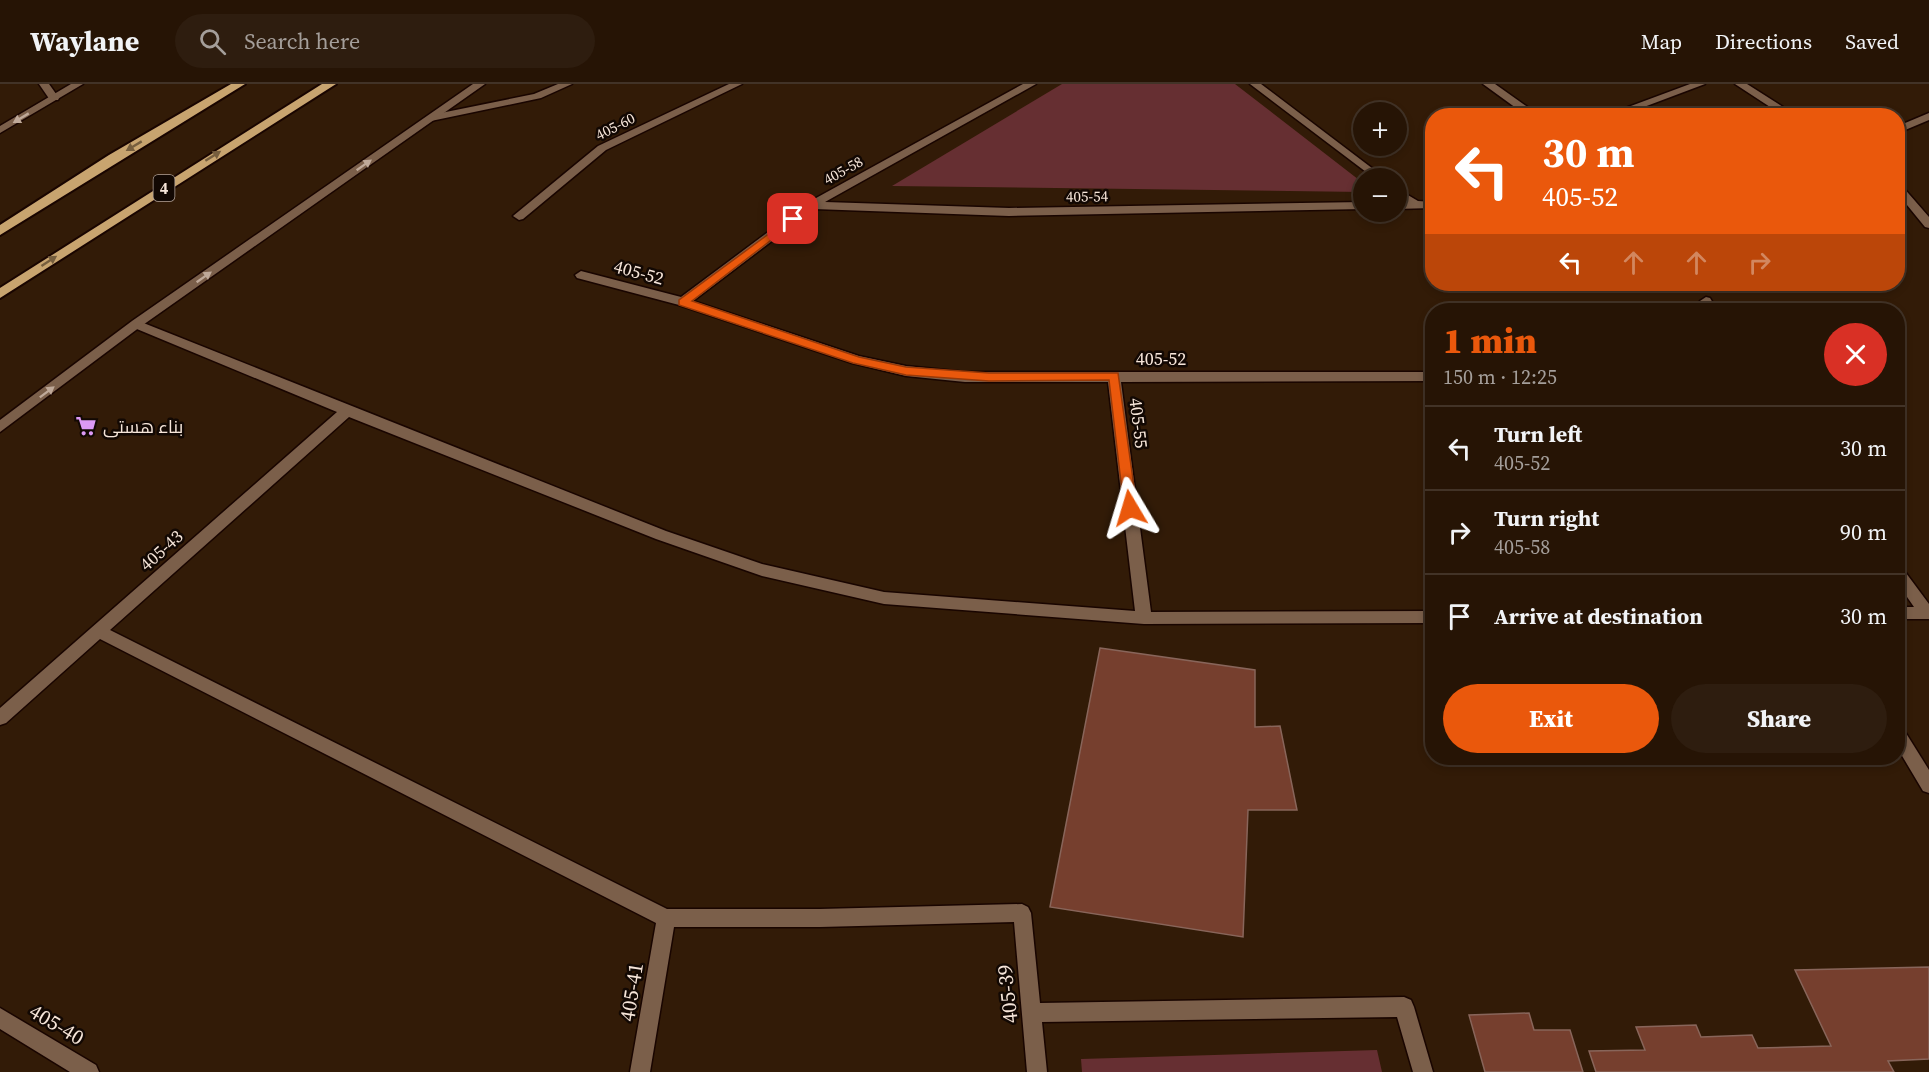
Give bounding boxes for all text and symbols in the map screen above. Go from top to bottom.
search box [175,14,595,68]
text: Waylane [30,22,139,60]
icon: search [196,25,229,58]
text: Search here [244,26,360,56]
text: Map [1641,27,1682,56]
text: Directions [1715,27,1812,56]
text: Saved [1845,27,1899,56]
map controls [1353,102,1407,222]
button: + [1353,102,1407,156]
street label: 405-60 [591,107,639,145]
one-way arrow [13,112,29,123]
text: 30 m [1542,123,1635,181]
icon: left [1443,132,1521,210]
one-way arrow [126,140,142,151]
one-way arrow [205,151,221,162]
street label: 405-58 [819,151,867,189]
one-way arrow [356,160,372,171]
button: − [1353,168,1407,222]
road number: 4 [154,175,174,201]
text: 405-52 [1542,178,1618,215]
street label: 405-54 [1066,185,1109,207]
pin [767,193,818,244]
icon: arrive [776,202,809,235]
icon: left [1554,246,1587,279]
icon: ahead [1617,246,1650,279]
icon: ahead [1680,246,1713,279]
icon: right [1743,246,1776,279]
street label: 405-52 [611,253,667,291]
one-way arrow [41,256,57,267]
one-way arrow [196,272,212,283]
text: 1 min [1443,316,1537,365]
button: close [1824,323,1887,386]
street label: 405-52 [1136,346,1186,371]
text: 150 m · 12:25 [1443,363,1557,391]
one-way arrow [39,386,54,398]
street label: 405-55 [1124,396,1154,450]
supermarket icon: بناء ھستی [74,414,98,438]
place label: بناء ھستی [103,414,183,439]
text: Turn left [1494,419,1582,449]
icon: left [1443,432,1476,465]
text: 30 m [1840,433,1887,463]
text: 405-52 [1494,449,1550,477]
position arrow [1098,476,1162,540]
text: Turn right [1494,503,1599,533]
icon: right [1443,516,1476,549]
text: 90 m [1840,517,1887,547]
street label: 405-43 [134,524,188,576]
text: 405-58 [1494,533,1550,561]
icon: arrive [1443,600,1476,633]
text: Arrive at destination [1494,601,1703,631]
text: 30 m [1840,601,1887,631]
button: Exit [1443,684,1659,753]
button: Share [1671,684,1887,753]
street label: 405-41 [612,961,650,1023]
street label: 405-39 [989,963,1025,1025]
street label: 405-40 [24,996,90,1052]

